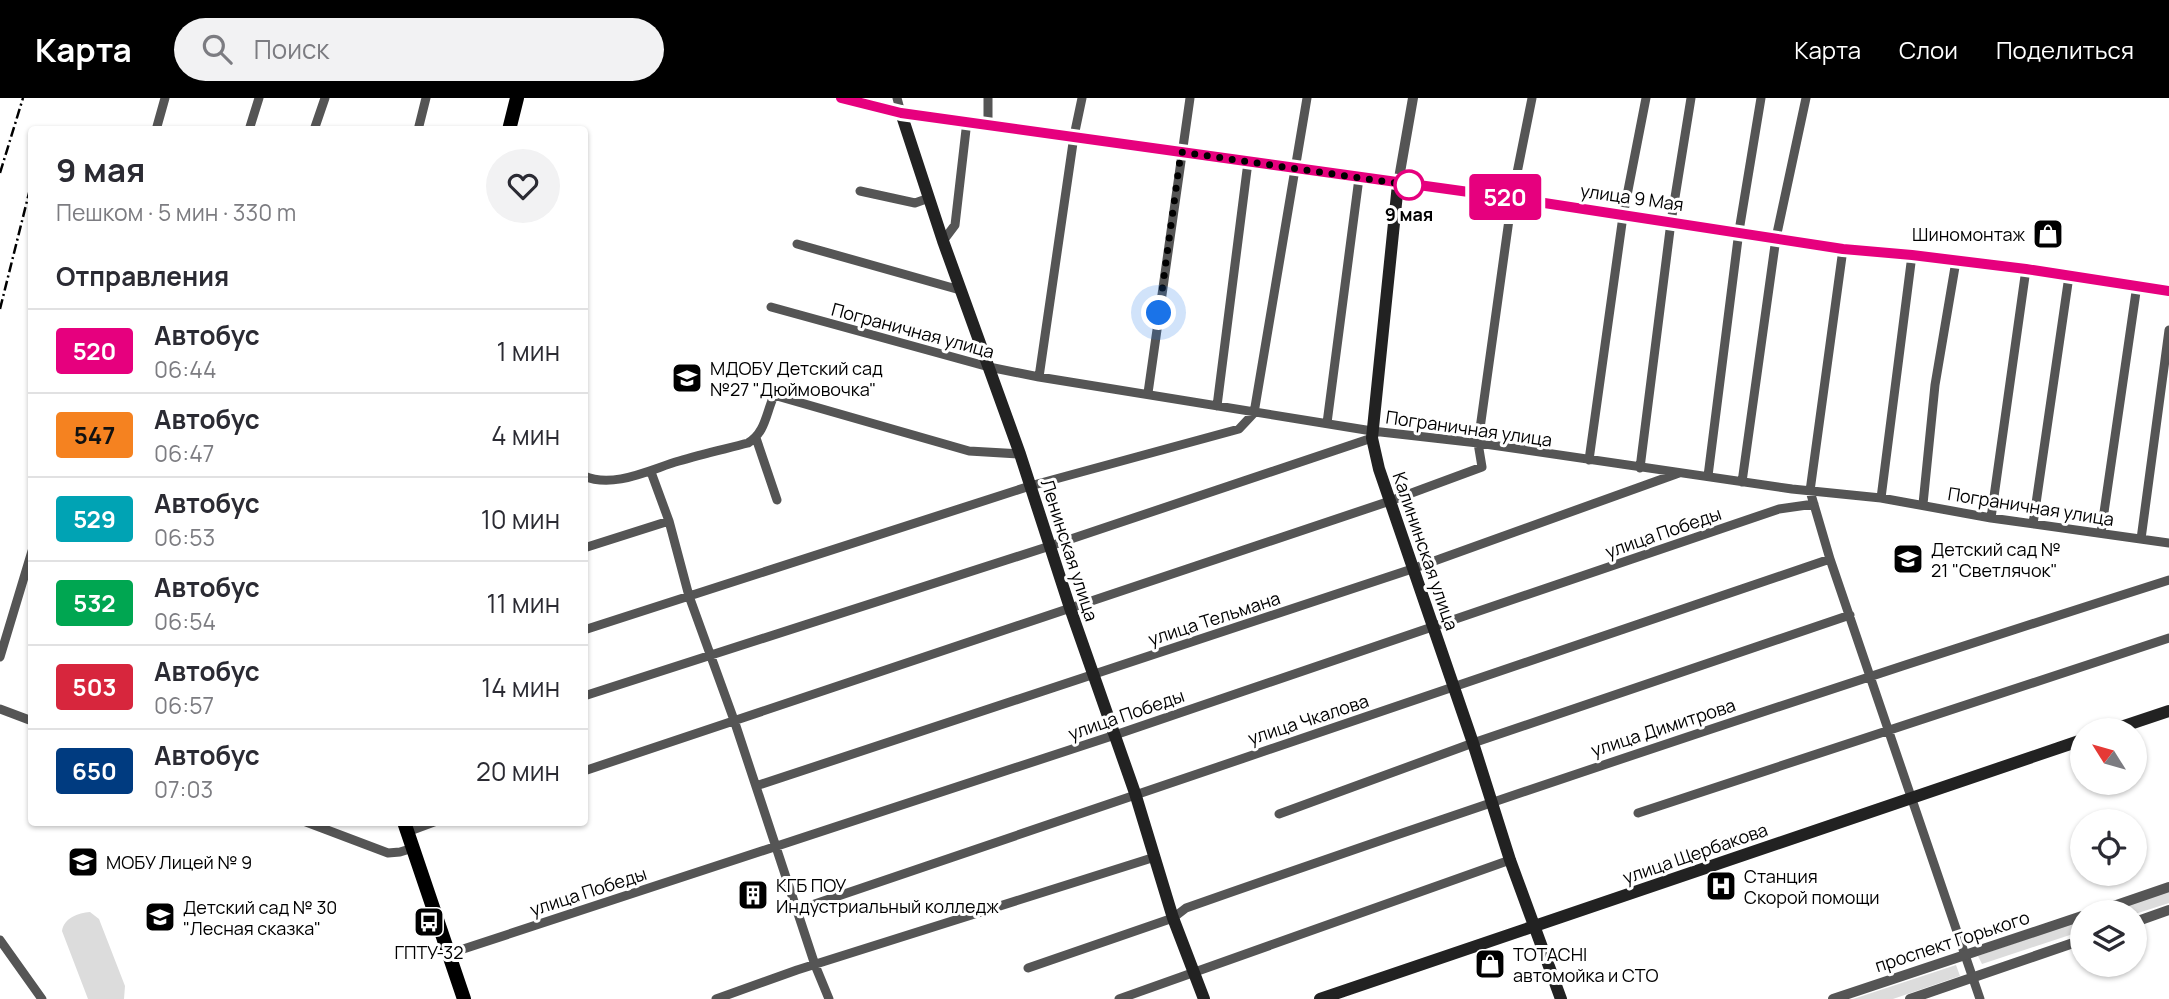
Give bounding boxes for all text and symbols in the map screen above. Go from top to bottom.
search box [174,18,664,81]
text: Карта [35,27,132,72]
icon: search [198,30,236,68]
text: Поиск [254,31,329,67]
text: Карта [1794,33,1861,66]
text: Слои [1899,33,1958,66]
text: Поделиться [1996,33,2134,66]
text: 9 мая [56,147,145,192]
button: heart [486,149,560,223]
marker: 9 мая [1394,170,1424,200]
line badge: 520 [1465,174,1545,220]
street label: улица 9 Мая [1579,178,1685,216]
text: 520 [1483,180,1527,213]
text: Пешком · 5 мин · 330 m [56,196,296,228]
place label: 9 мая [1385,202,1433,226]
shop icon: Шиномонтаж [2031,217,2065,251]
place label: Шиномонтаж [1912,222,2025,246]
text: Отправления [56,258,229,294]
your location [1141,295,1176,330]
street label: Пограничная улица [829,297,997,363]
text: Автобус [154,317,260,353]
text: 1 мин [497,333,560,369]
text: 520 [73,334,116,367]
text: 06:44 [154,353,217,385]
place label: МДОБУ Детский сад №27 "Дюймовочка" [710,356,883,401]
school or university icon: МДОБУ Детский сад №27 "Дюймовочка" [670,361,704,395]
text: Автобус [154,401,260,437]
street label: Пограничная улица [1384,404,1554,452]
text: 4 мин [491,417,560,453]
text: 547 [74,418,115,451]
text: 06:47 [154,437,214,469]
street label: Калининская улица [1388,469,1464,633]
street label: Ленинская улица [1036,476,1104,624]
street label: Пограничная улица [1946,481,2116,531]
text: Автобус [154,485,260,521]
text: 10 мин [481,501,560,537]
street label: улица Победы [1602,501,1724,563]
text: 529 [73,502,116,535]
text: 06:53 [154,521,215,553]
place label: Детский сад № 21 "Светлячок" [1931,537,2061,582]
school or university icon: Детский сад № 21 "Светлячок" [1891,542,1925,576]
text: Автобус [154,569,260,605]
text: 11 мин [486,585,560,621]
street label: улица Тельмана [1145,585,1283,651]
text: 532 [73,586,116,619]
text: 06:54 [154,605,216,637]
text: Автобус [154,653,260,689]
text: 14 мин [481,669,560,705]
text: 503 [73,670,116,703]
street label: улица Победы [1065,683,1187,745]
street label: улица Чкалова [1245,688,1371,750]
text: 06:57 [154,689,214,721]
street label: улица Димитрова [1588,692,1738,762]
north arrow [2070,718,2147,794]
map controls [2070,718,2147,977]
text: Автобус [154,737,260,773]
text: 20 мин [476,753,560,789]
text: 650 [72,754,117,787]
text: 07:03 [154,773,213,805]
button: locate [2070,809,2147,886]
street label: улица Щербакова [1619,817,1771,889]
school or university icon: МОБУ Лицей № 9 [66,845,100,879]
place label: МОБУ Лицей № 9 [106,850,252,874]
street label: улица Победы [527,861,649,921]
place label: Станция Скорой помощи [1744,864,1880,909]
hospital icon: Станция Скорой помощи [1704,869,1738,903]
place label: КГБ ПОУ Индустриальный колледж [776,873,999,918]
building icon: КГБ ПОУ Индустриальный колледж [736,878,770,912]
place label: Детский сад № 30 "Лесная сказка" [183,895,337,940]
school or university icon: Детский сад № 30 "Лесная сказка" [143,900,177,934]
button: layers [2070,900,2147,977]
bus stop icon: ГПТУ-32 [412,905,446,939]
street label: проспект Горького [1872,905,2032,977]
place label: ГПТУ-32 [394,940,464,964]
place label: TOTACHI автомойка и СТО [1513,942,1659,987]
shop icon: TOTACHI автомойка и СТО [1473,947,1507,981]

